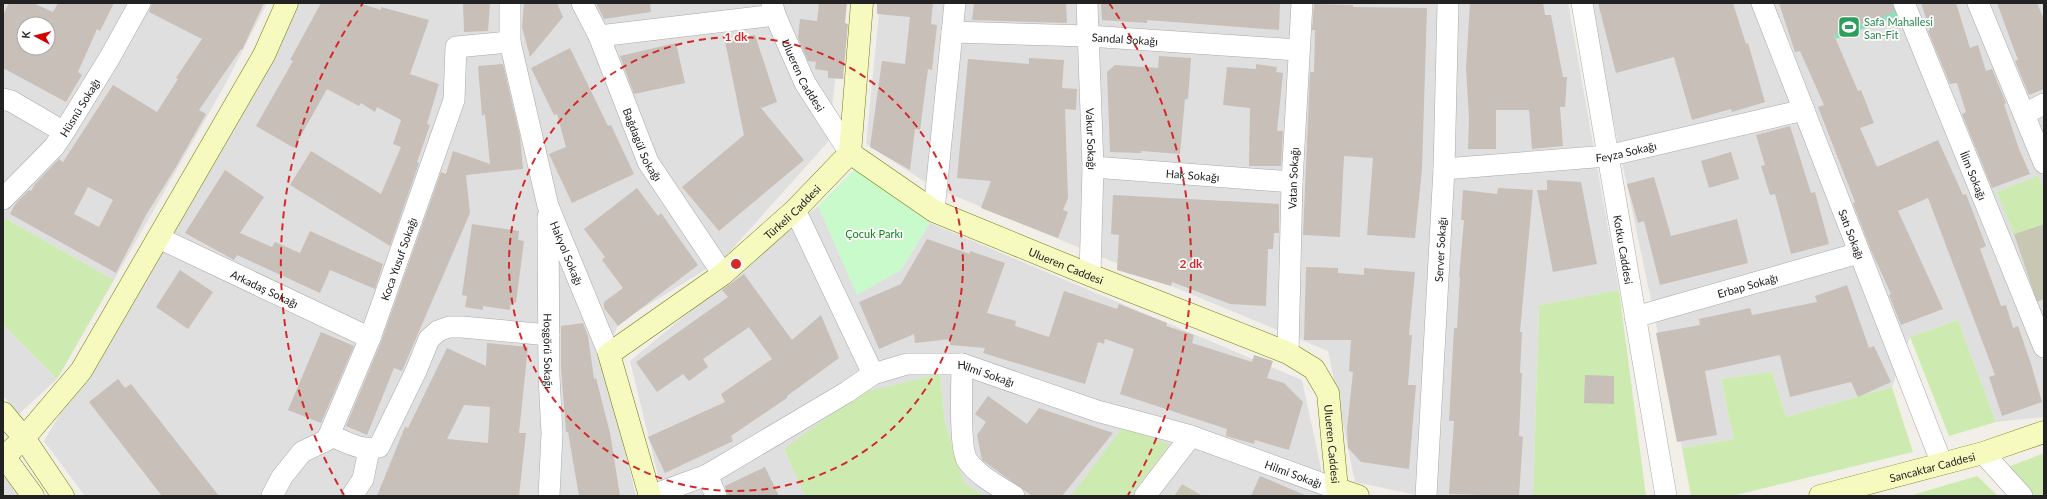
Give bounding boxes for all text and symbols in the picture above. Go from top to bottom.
sports icon: Safa Mahallesi San-Fit [1836,14,1862,40]
place label: Safa Mahallesi San-Fit [1864,15,1933,41]
north arrow [16,16,56,56]
text: 1 dk [724,29,748,44]
text: K [19,30,33,39]
street label: Sandal Sokağı [1091,30,1158,47]
street label: Ulueren Caddesi [780,37,828,114]
street label: Hüsnü Sokağı [56,76,102,139]
street label: Bağdagül Sokağı [621,106,665,183]
street label: Vakur Sokağı [1084,108,1100,170]
street label: Feyza Sokağı [1595,138,1658,163]
street label: Vatan Sokağı [1285,147,1300,209]
street label: İlim Sokağı [1958,149,1990,202]
street label: Hak Sokağı [1165,166,1220,183]
street label: Türkeli Caddesi [761,181,823,241]
street label: Satı Sokağı [1837,207,1868,261]
street label: Kotku Caddesi [1612,214,1636,285]
street label: Koca Yusuf Sokağı [377,215,419,302]
street label: Server Sokağı [1431,216,1448,282]
street label: Hakyol Sokağı [548,219,586,287]
park label: Çocuk Parkı [845,227,903,240]
street label: Ulueren Caddesi [1027,244,1106,286]
text: 2 dk [1179,256,1203,271]
centre of rings [729,257,743,271]
street label: Arkadaş Sokağı [229,267,301,310]
street label: Erbap Sokağı [1716,270,1779,300]
street label: Hoşgörü Sokağı [542,313,556,389]
street label: Hilmi Sokağı [958,358,1016,388]
street label: Ulueren Caddesi [1323,404,1343,484]
street label: Sancaktar Caddesi [1888,449,1977,484]
street label: Hilmi Sokağı [1263,457,1324,490]

